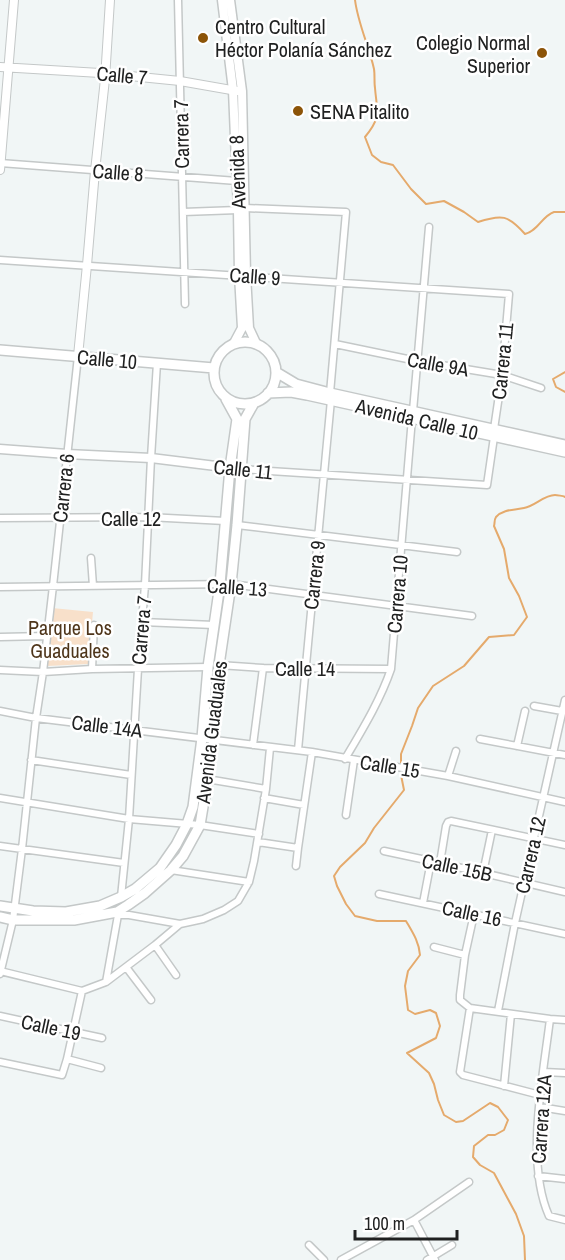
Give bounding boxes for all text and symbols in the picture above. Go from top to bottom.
place label: Centro Cultural Héctor Polanía Sánchez [215,13,392,63]
place label: Colegio Normal Superior [416,29,531,79]
marker: Centro Cultural Héctor Polanía Sánchez [196,31,210,45]
marker: Colegio Normal Superior [535,46,549,60]
street label: Calle 7 [95,59,149,91]
place label: SENA Pitalito [310,98,409,125]
street label: Carrera 7 [167,99,195,169]
marker: SENA Pitalito [291,104,305,118]
street label: Avenida 8 [222,135,252,210]
street label: Calle 8 [92,157,144,187]
street label: Calle 9 [229,261,281,291]
street label: Carrera 11 [485,321,519,401]
street label: Calle 10 [76,343,138,375]
street label: Calle 9A [405,345,471,383]
street label: Avenida Calle 10 [352,392,481,446]
street label: Carrera 6 [46,452,80,524]
street label: Calle 11 [212,452,274,486]
street label: Calle 12 [101,505,161,532]
street label: Carrera 9 [297,539,331,611]
street label: Carrera 10 [380,554,414,634]
street label: Calle 13 [206,571,268,603]
street label: Carrera 7 [125,594,157,666]
park label: Parque Los Guaduales [28,614,112,664]
street label: Calle 14 [275,655,335,682]
street label: Avenida Guaduales [189,659,233,806]
street label: Calle 14A [70,708,144,744]
street label: Calle 15 [358,748,422,784]
street label: Carrera 12 [508,814,552,896]
street label: Calle 15B [419,846,495,888]
street label: Calle 16 [440,894,504,932]
street label: Calle 19 [19,1008,83,1046]
street label: Carrera 12A [524,1073,558,1164]
scale bar [355,1203,457,1241]
text: 100 m [364,1211,405,1236]

